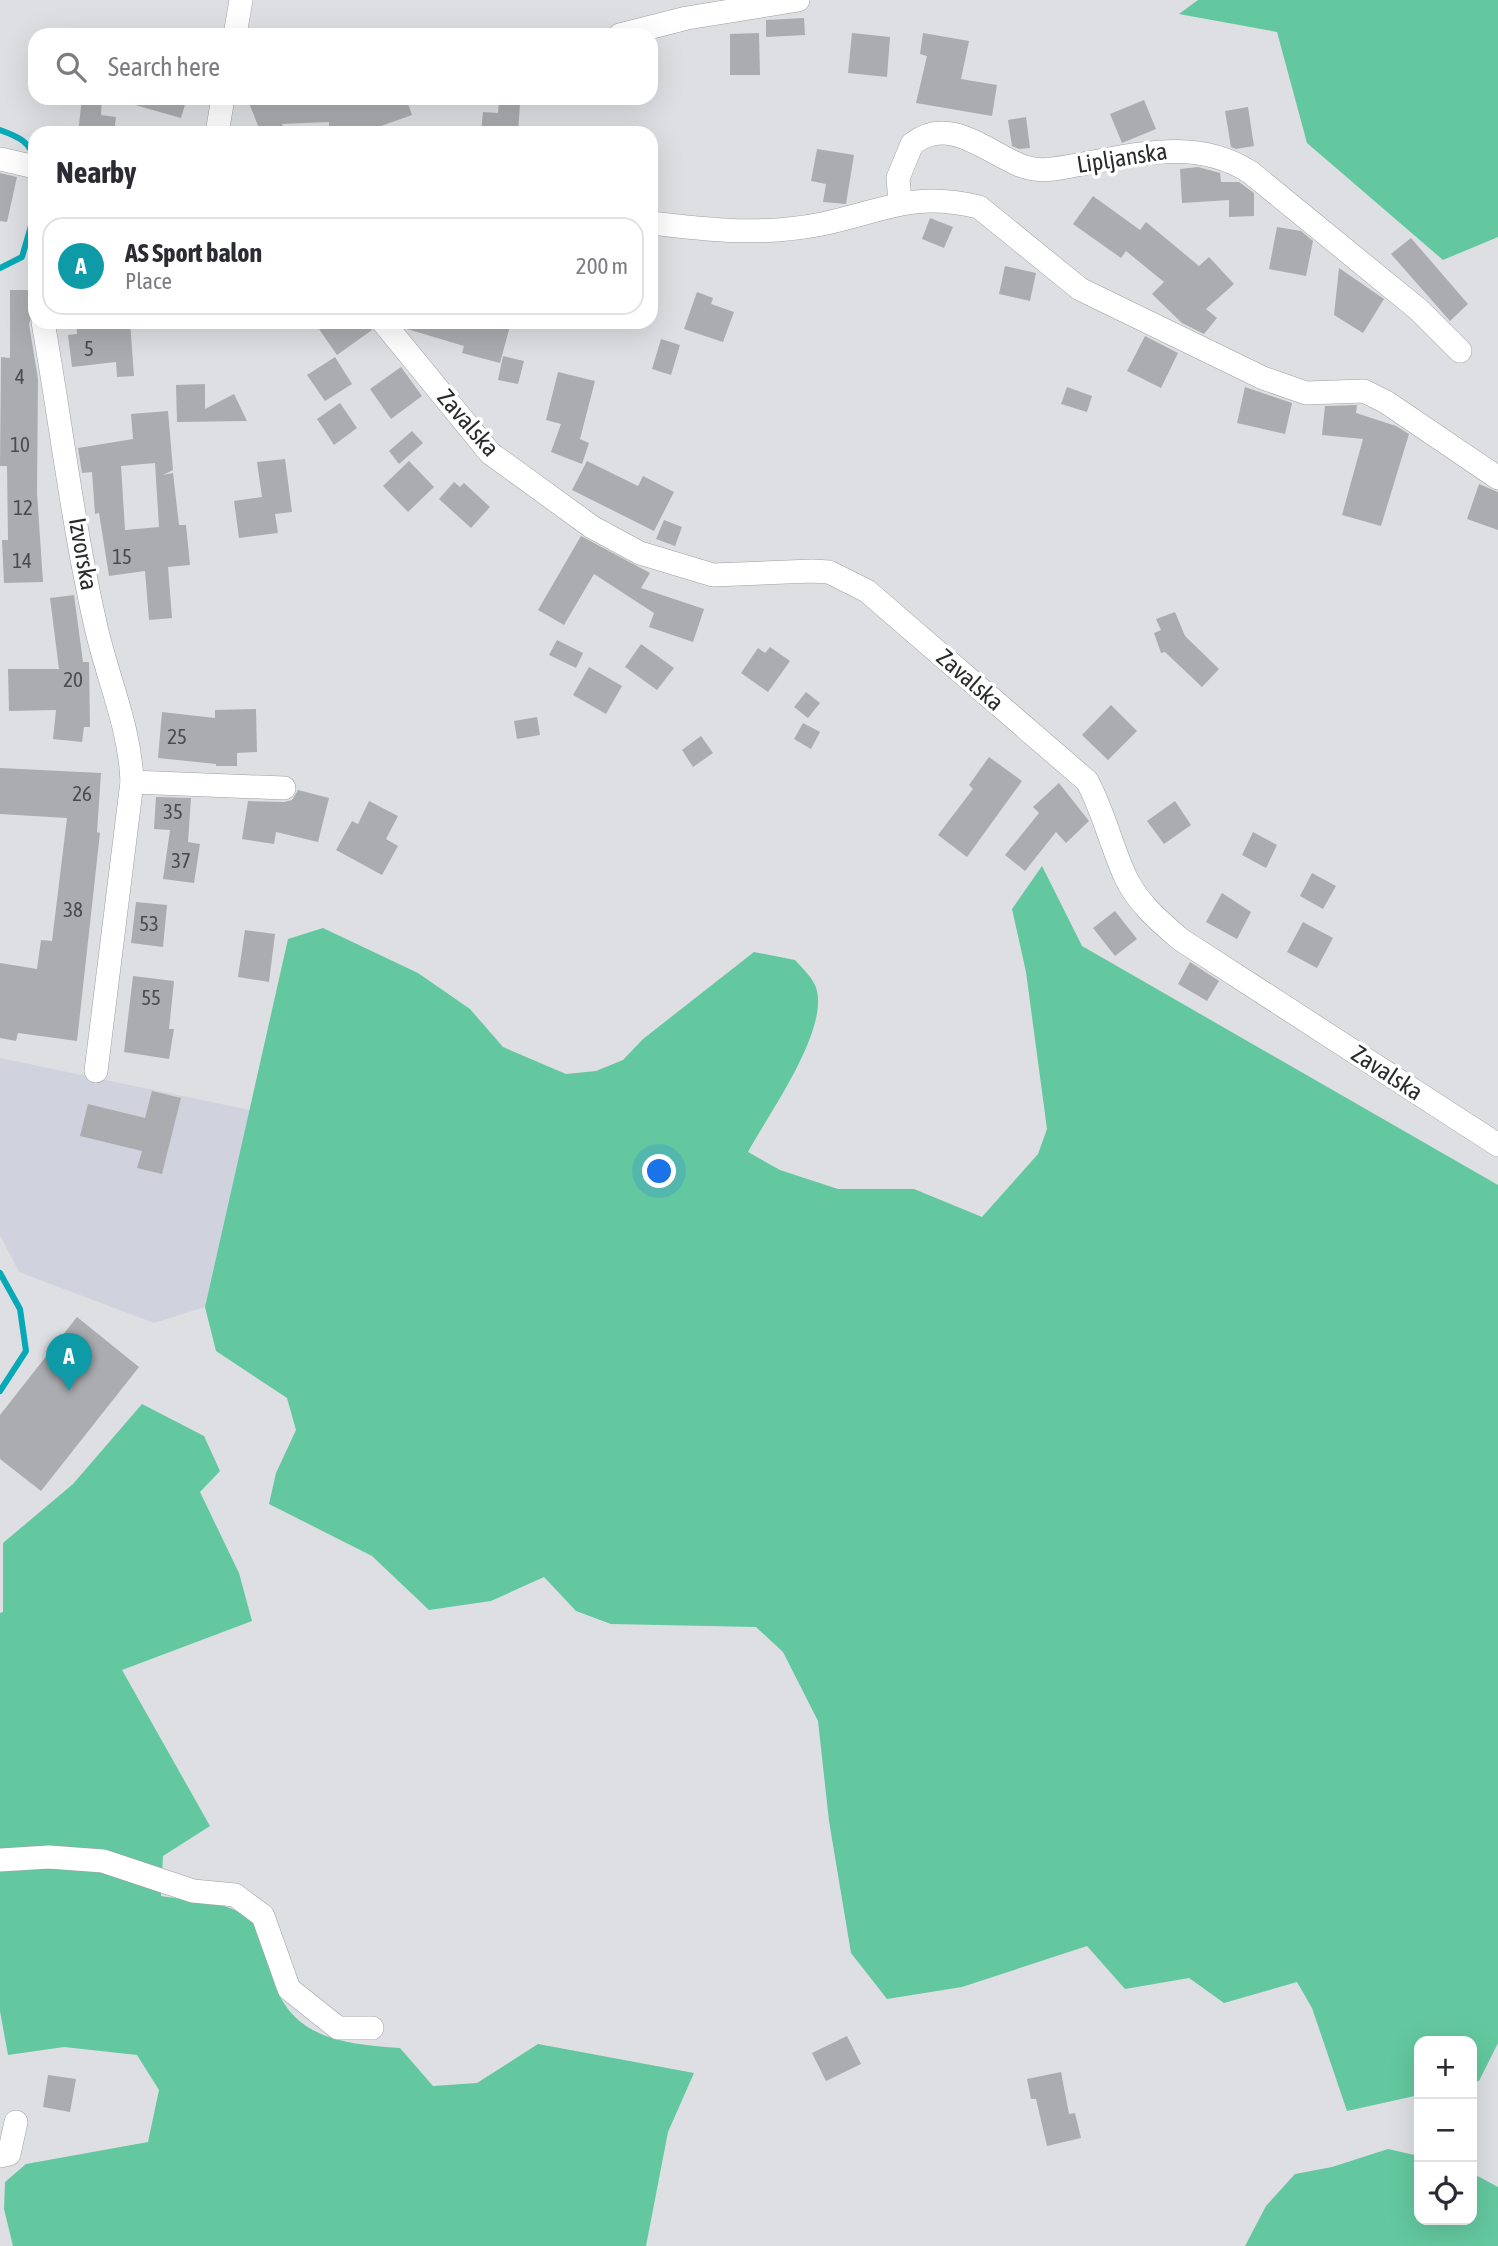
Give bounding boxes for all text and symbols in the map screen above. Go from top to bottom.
search box [28,28,658,105]
icon: search [52,48,90,86]
text: Search here [108,52,220,82]
street label: Lipljanska [1075,137,1169,178]
text: Nearby [56,155,136,189]
text: AS Sport balon [125,238,262,268]
text: A [75,253,87,279]
text: 200 m [576,253,628,279]
text: Place [125,268,172,294]
house number: 5 [84,336,94,360]
house number: 4 [15,364,25,388]
street label: Zavalska [432,384,505,461]
house number: 10 [10,432,30,456]
house number: 12 [13,495,33,519]
street label: Izvorska [64,516,103,592]
house number: 15 [112,544,132,568]
house number: 14 [12,548,32,572]
street label: Zavalska [932,643,1009,716]
house number: 20 [63,667,83,691]
house number: 25 [167,724,187,748]
house number: 26 [72,781,92,805]
house number: 35 [163,799,183,823]
house number: 37 [171,848,191,872]
house number: 38 [63,897,83,921]
house number: 53 [139,911,159,935]
house number: 55 [141,985,161,1009]
street label: Zavalska [1347,1040,1428,1106]
your location [642,1154,676,1188]
pin: A [46,1333,92,1391]
map controls [1414,2036,1477,2225]
button: + [1414,2036,1477,2099]
button: − [1414,2099,1477,2162]
button: locate [1414,2162,1477,2225]

